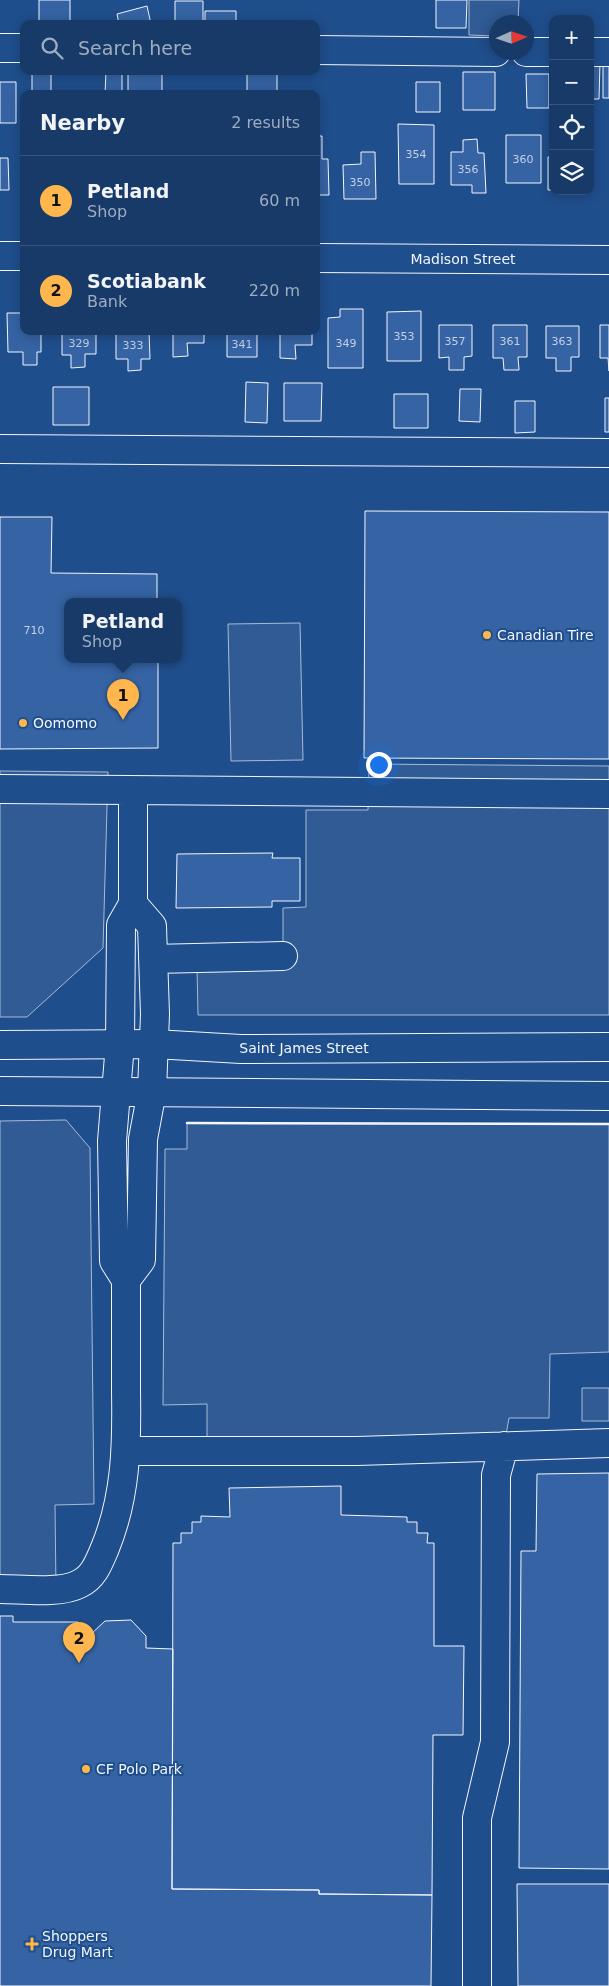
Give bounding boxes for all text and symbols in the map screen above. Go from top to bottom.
north arrow [489,15,534,60]
map controls [549,15,594,195]
button: + [549,15,594,60]
search box [20,20,320,75]
icon: search [38,34,66,62]
text: Search here [78,37,192,59]
button: − [549,60,594,105]
button: locate [549,105,594,150]
text: Nearby [40,111,125,135]
text: 2 results [231,113,300,132]
house number: 354 [406,148,427,161]
button: layers [549,150,594,195]
house number: 360 [513,153,534,166]
house number: 356 [458,163,479,176]
house number: 350 [350,176,371,189]
text: Petland [87,180,169,202]
text: 1 [50,191,62,210]
text: 60 m [259,191,300,210]
text: Shop [87,202,127,221]
street label: Madison Street [410,251,516,267]
text: Scotiabank [87,270,206,292]
text: 2 [50,281,62,300]
text: 220 m [249,281,300,300]
text: Bank [87,292,127,311]
house number: 353 [394,330,415,343]
house number: 357 [445,335,466,348]
house number: 361 [500,335,521,348]
house number: 363 [552,335,573,348]
house number: 329 [69,337,90,350]
house number: 349 [336,337,357,350]
house number: 341 [232,338,253,351]
house number: 333 [123,339,144,352]
popup [64,598,182,663]
text: Petland [82,610,164,632]
house number: 710 [24,624,45,637]
place label: Canadian Tire [497,627,594,643]
marker: Canadian Tire [481,629,493,641]
text: Shop [82,632,122,651]
pin: 1 [107,679,139,720]
place label: Oomomo [33,715,97,731]
marker: Oomomo [17,717,29,729]
your location [366,752,392,778]
street label: Saint James Street [239,1040,369,1056]
pin: 2 [63,1622,95,1663]
place label: CF Polo Park [96,1761,183,1777]
marker: CF Polo Park [80,1763,92,1775]
place label: Shoppers Drug Mart [42,1928,113,1960]
marker: Shoppers Drug Mart [26,1938,38,1950]

